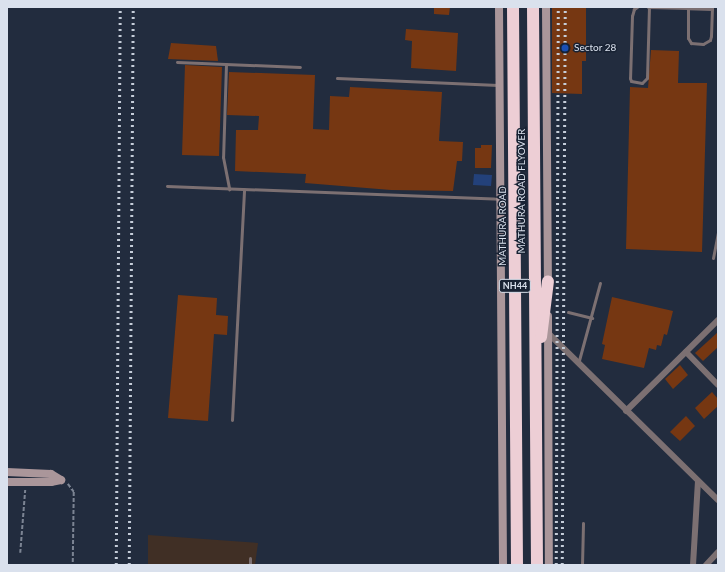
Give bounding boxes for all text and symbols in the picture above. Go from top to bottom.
marker: Sector 28 [559,42,571,54]
place label: Sector 28 [574,42,616,54]
street label: MATHURA ROAD FLYOVER [516,128,528,254]
street label: MATHURA ROAD [497,186,509,266]
road number: NH44 [498,279,532,293]

